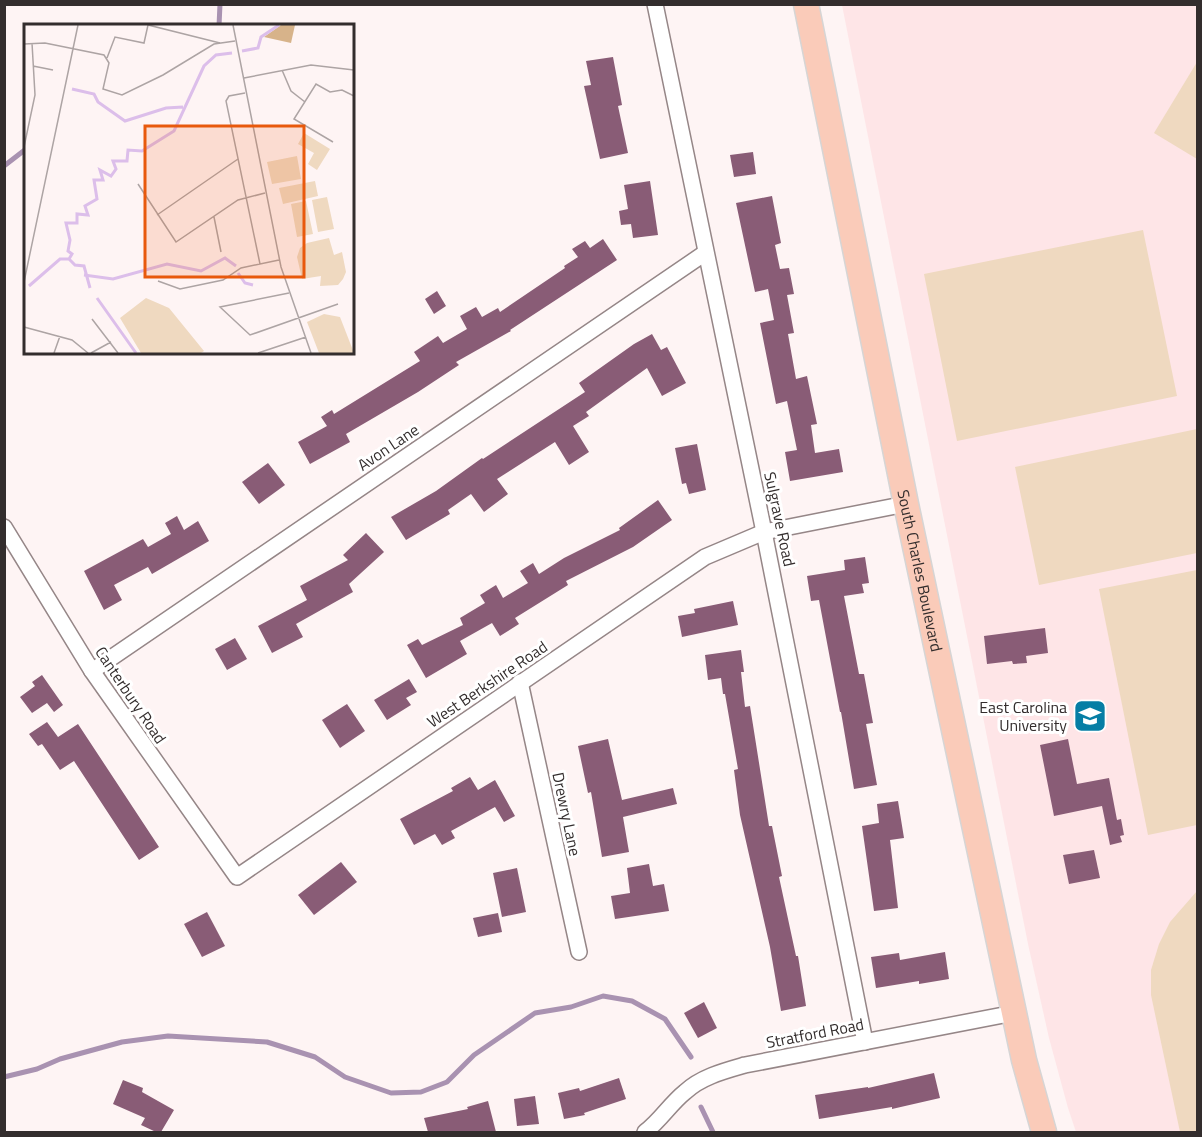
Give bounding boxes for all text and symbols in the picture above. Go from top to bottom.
inset map [24,24,354,354]
street label: Avon Lane [352,418,424,476]
street label: Sulgrave Road [758,469,802,569]
street label: South Charles Boulevard [891,488,949,654]
street label: West Berkshire Road [422,635,552,733]
street label: Canterbury Road [90,642,172,748]
place label: East Carolina University [979,695,1067,737]
school or university icon: East Carolina University [1072,698,1108,734]
street label: Drewry Lane [546,770,588,858]
street label: Stratford Road [764,1012,866,1054]

